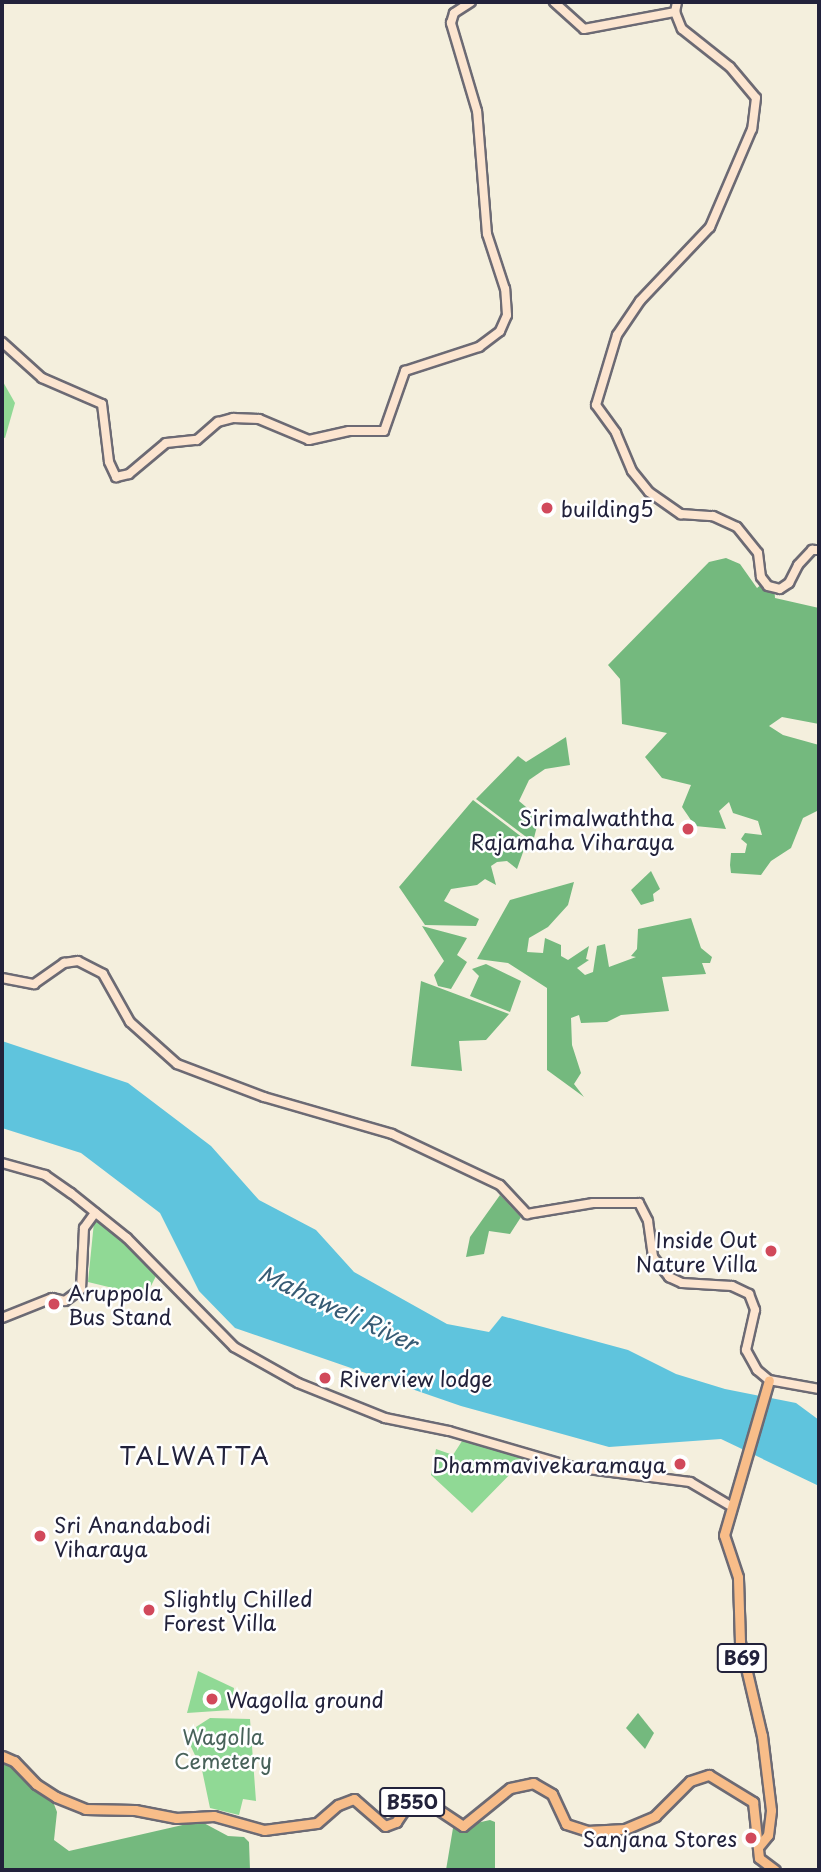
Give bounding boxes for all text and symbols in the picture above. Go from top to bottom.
place label: building5 [561,495,653,521]
marker: building5 [539,500,555,516]
place label: Sirimalwaththa Rajamaha Viharaya [471,804,674,854]
marker: Sirimalwaththa Rajamaha Viharaya [680,821,696,837]
place label: Inside Out Nature Villa [635,1226,757,1276]
marker: Inside Out Nature Villa [763,1243,779,1259]
water label: Mahaweli River [255,1259,421,1357]
place label: Aruppola Bus Stand [68,1279,171,1329]
marker: Aruppola Bus Stand [46,1296,62,1312]
place label: Riverview lodge [339,1365,493,1391]
marker: Riverview lodge [317,1370,333,1386]
district label: TALWATTA [121,1442,269,1470]
place label: Dhammavivekaramaya [432,1451,666,1477]
marker: Dhammavivekaramaya [672,1456,688,1472]
place label: Sri Anandabodi Viharaya [54,1511,212,1561]
marker: Sri Anandabodi Viharaya [32,1528,48,1544]
place label: Slightly Chilled Forest Villa [163,1585,314,1635]
marker: Slightly Chilled Forest Villa [141,1602,157,1618]
road number: B69 [716,1642,768,1674]
place label: Wagolla ground [226,1686,384,1712]
marker: Wagolla ground [204,1691,220,1707]
park label: Wagolla Cemetery [174,1723,272,1773]
road number: B550 [379,1786,445,1818]
place label: Sanjana Stores [583,1825,737,1851]
marker: Sanjana Stores [743,1830,759,1846]

